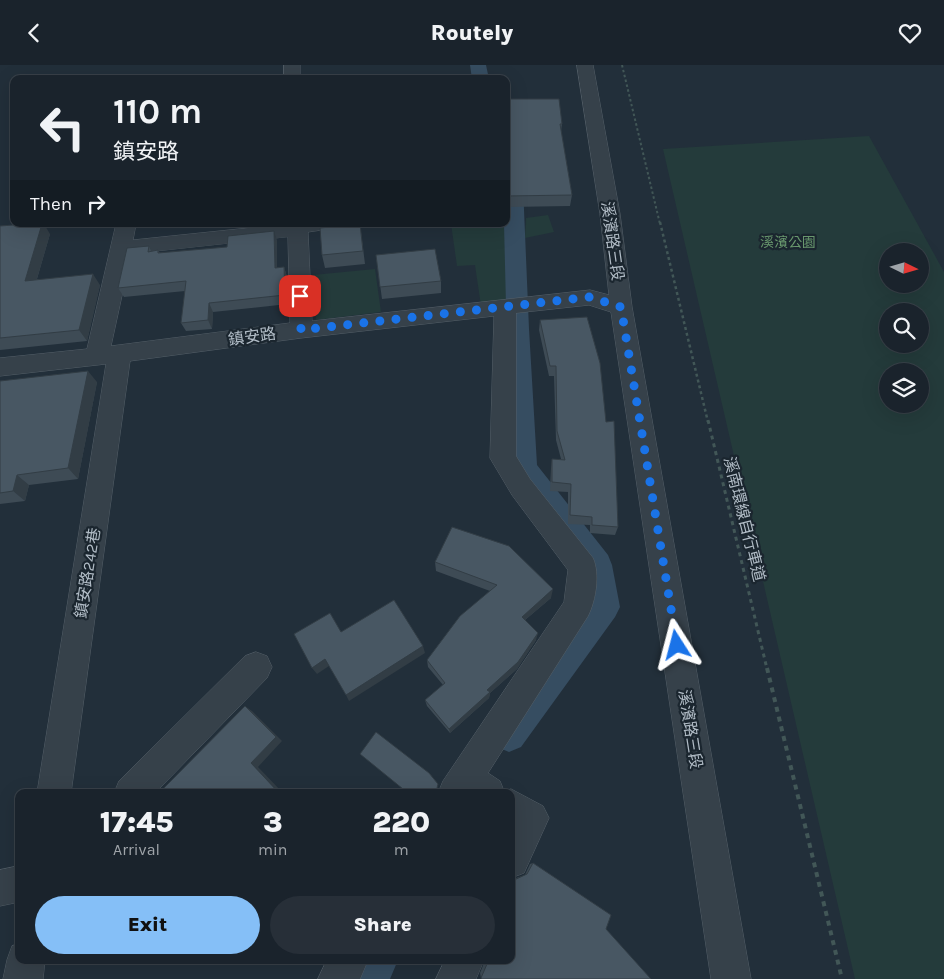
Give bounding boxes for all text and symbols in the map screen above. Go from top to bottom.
icon: back [20,19,48,47]
icon: heart [896,19,924,47]
text: Routely [431,20,513,46]
text: 110 m [113,91,202,132]
icon: left [30,95,95,160]
text: 鎮安路 [113,139,179,165]
icon: right [82,190,110,218]
text: Then [30,193,72,215]
street label: 溪濱路三段 [598,200,627,282]
park label: 溪濱公園 [760,234,816,251]
north arrow [879,243,929,293]
map controls [879,243,929,413]
pin [279,275,321,317]
icon: arrive [286,282,314,310]
button: search [879,303,929,353]
street label: 鎮安路 [227,324,277,349]
button: layers [879,363,929,413]
street label: 溪南環線自行車道 [720,455,769,584]
street label: 鎮安路242巷 [71,526,104,620]
position arrow [650,618,702,670]
street label: 溪濱路三段 [675,688,706,770]
text: 17:45 [100,804,173,840]
text: 3 [263,804,283,840]
text: 220 [372,804,430,840]
text: Arrival [113,840,160,859]
text: min [258,840,287,859]
text: m [394,840,409,859]
button: Exit [35,896,260,954]
button: Share [270,896,495,954]

